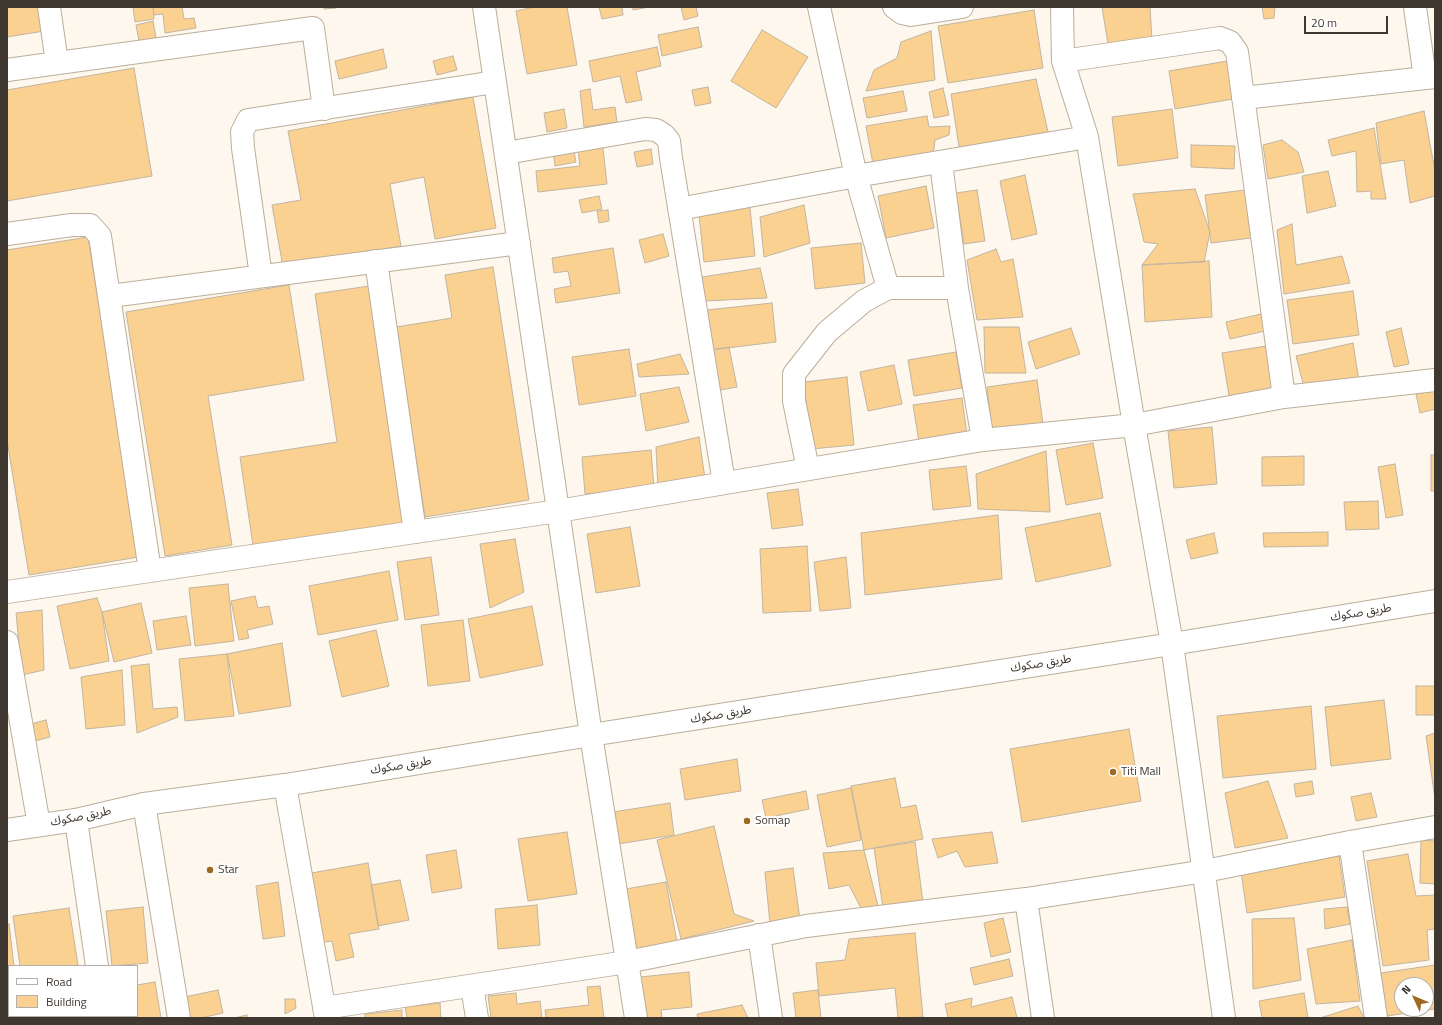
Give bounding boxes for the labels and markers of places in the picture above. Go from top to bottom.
place label: Titi Mall [1121,765,1161,779]
marker: Titi Mall [1108,767,1118,777]
place label: Somap [755,814,790,828]
marker: Somap [742,816,752,826]
place label: Star [218,863,239,877]
marker: Star [205,865,215,875]

